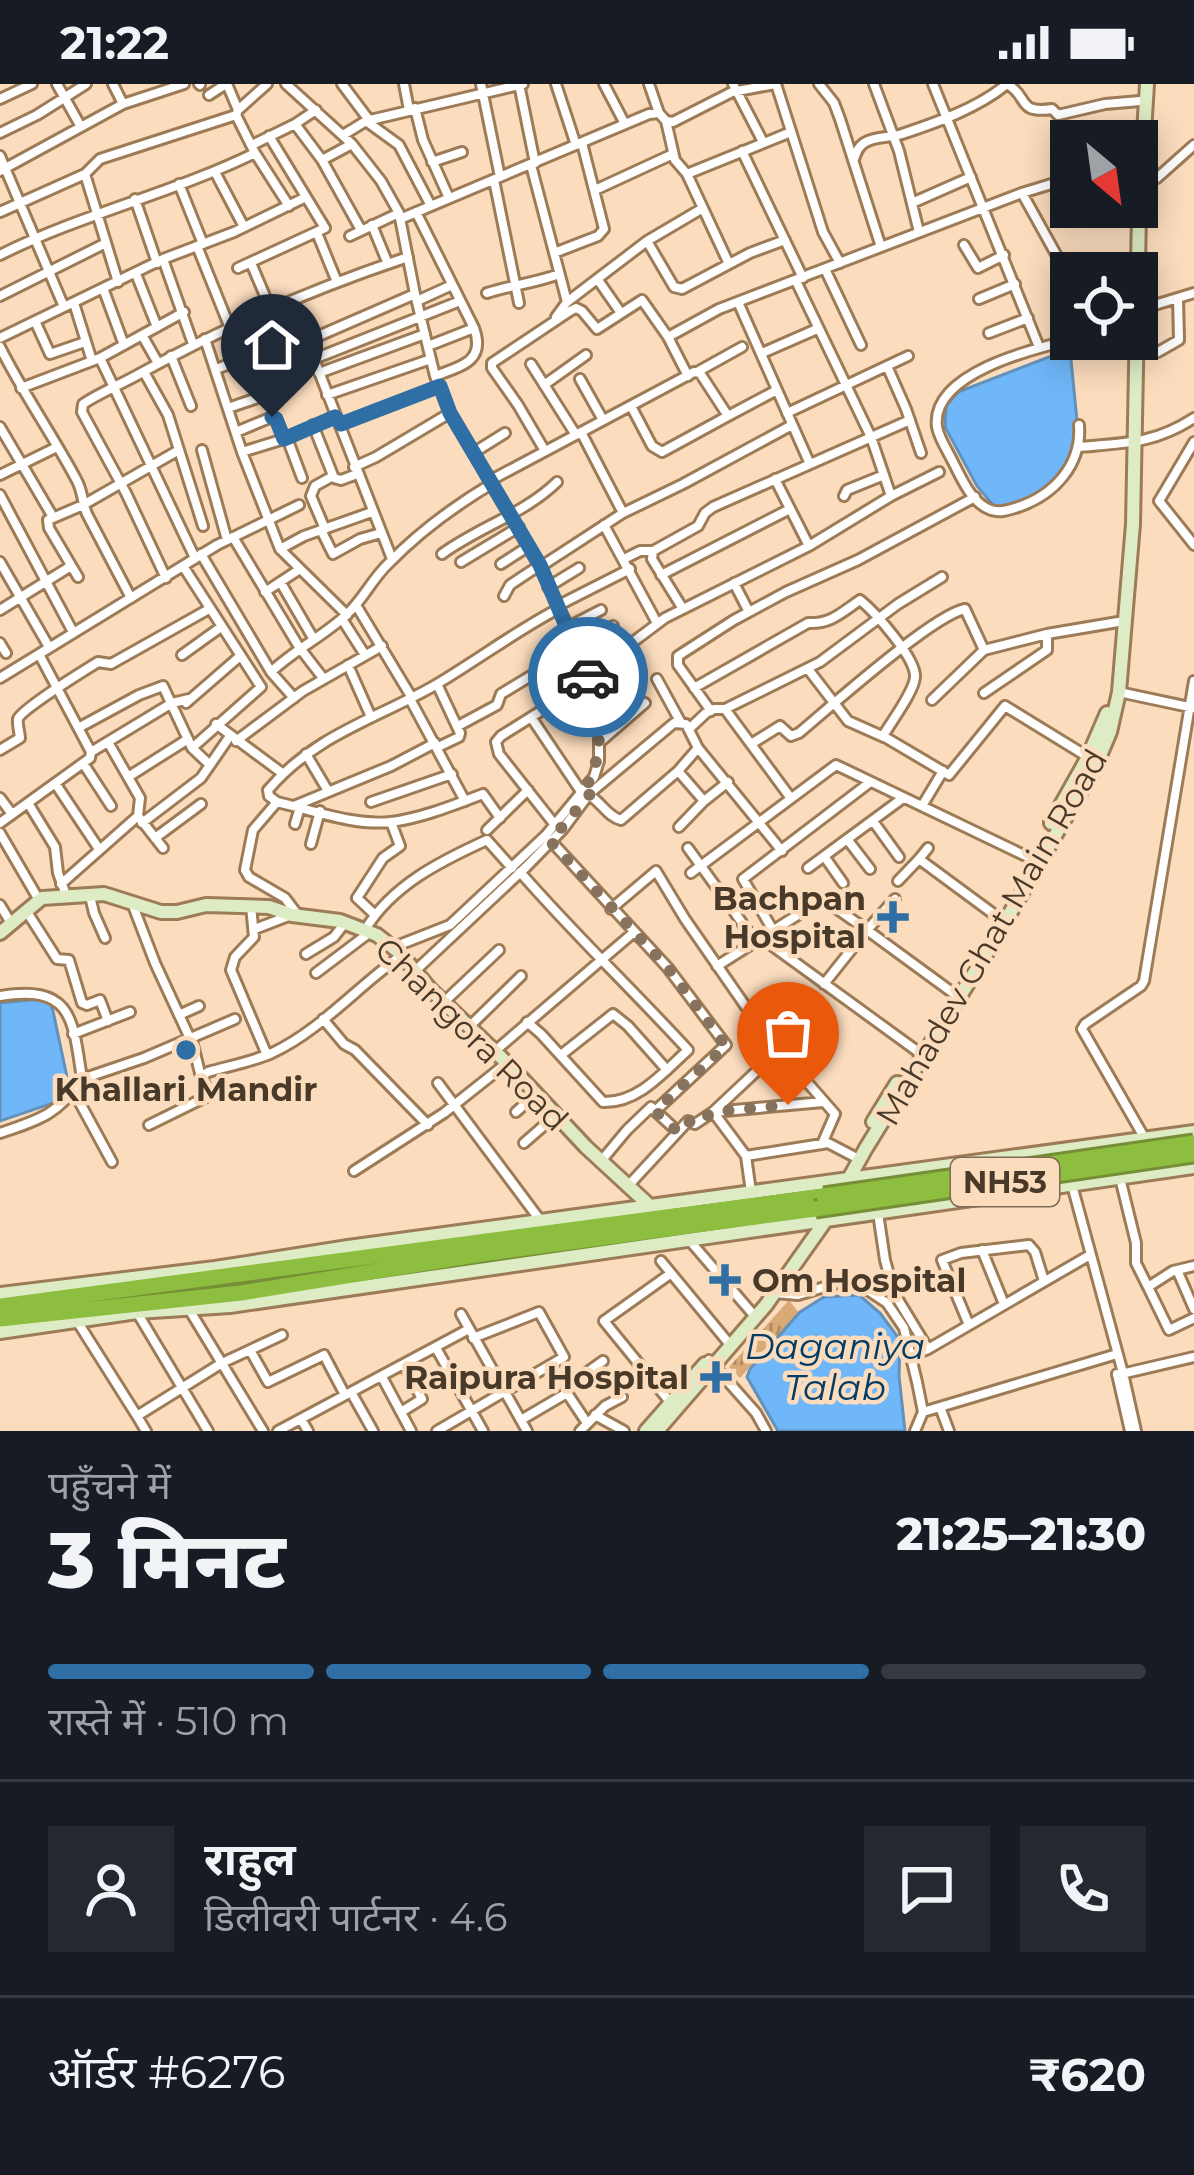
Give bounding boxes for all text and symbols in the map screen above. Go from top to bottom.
text: 21:22 [60,15,169,70]
north arrow [1050,120,1158,228]
map controls [1050,120,1158,360]
button: locate [1050,252,1158,360]
pin [221,294,323,417]
icon: home [239,312,305,378]
courier [528,617,648,737]
icon: car [555,644,621,710]
street label: Mahadev Ghat Main Road [867,742,1115,1132]
place label: Bachpan Hospital [712,878,866,956]
marker: Bachpan Hospital [877,901,909,933]
street label: Changora Road [367,929,577,1139]
pin [737,982,839,1105]
icon: bag [755,1000,821,1066]
marker: Khallari Mandir [173,1037,199,1063]
place label: Khallari Mandir [55,1069,318,1109]
road number: NH53 [951,1158,1059,1206]
place label: Om Hospital [752,1260,966,1300]
marker: Om Hospital [709,1264,741,1296]
water label: Daganiya Talab [745,1324,925,1409]
place label: Raipura Hospital [404,1357,689,1397]
marker: Raipura Hospital [700,1361,732,1393]
text: पहुँचने में [48,1461,171,1509]
text: 21:25–21:30 [896,1506,1146,1561]
text: 3 मिनट [48,1512,286,1608]
text: रास्ते में · 510 m [48,1697,289,1745]
button: person [48,1826,174,1952]
button: chat [864,1826,990,1952]
button: phone [1020,1826,1146,1952]
text: राहुल [204,1831,296,1886]
text: डिलीवरी पार्टनर · 4.6 [204,1893,507,1941]
text: ऑर्डर #6276 [48,2044,286,2099]
text: ₹620 [1029,2047,1146,2102]

